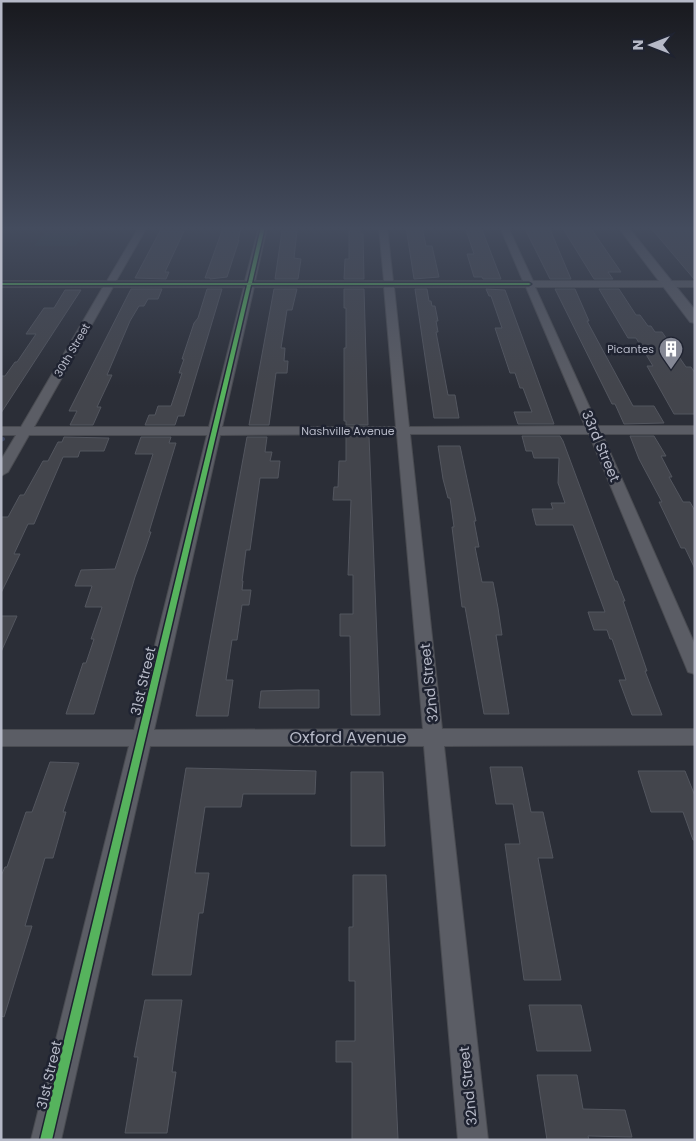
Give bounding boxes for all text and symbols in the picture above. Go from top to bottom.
north arrow [626,20,676,70]
text: N [628,40,648,50]
street label: 30th Street [50,320,94,380]
building icon: Picantes [658,336,684,370]
place label: Picantes [607,341,654,357]
street label: 33rd Street [577,407,625,485]
street label: Nashville Avenue [301,423,395,439]
street label: 32nd Street [415,642,443,724]
street label: 31st Street [125,645,161,717]
street label: Oxford Avenue [290,726,407,749]
street label: 31st Street [31,1039,67,1111]
street label: 32nd Street [454,1045,482,1127]

